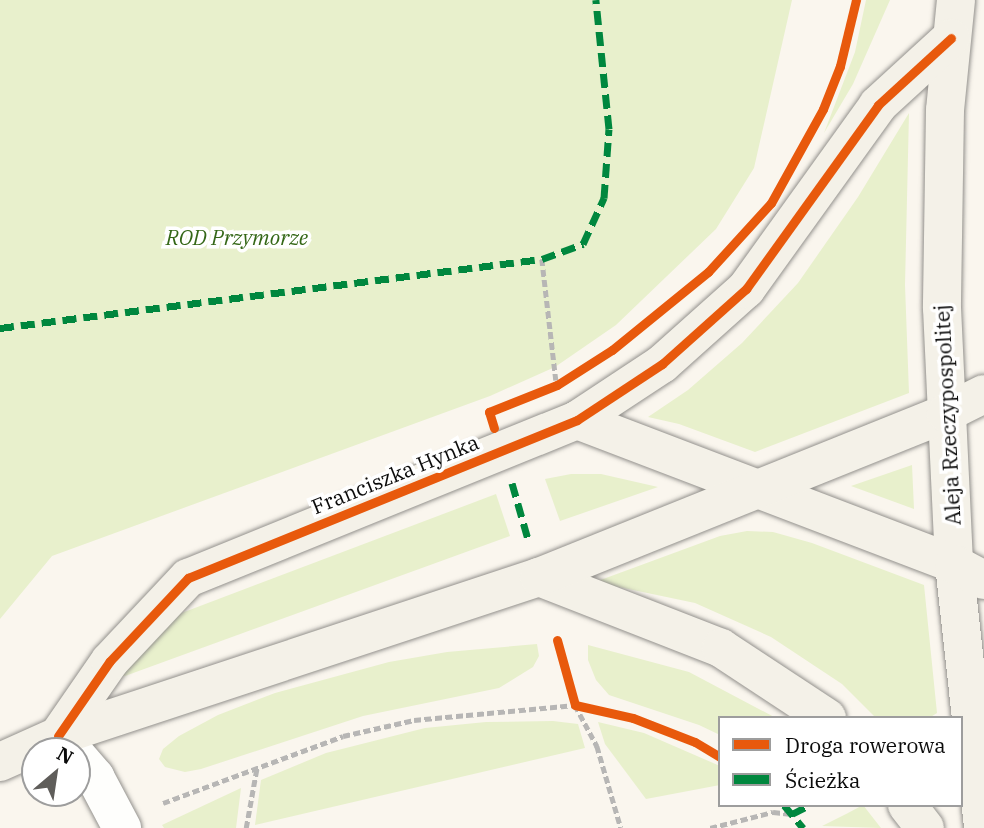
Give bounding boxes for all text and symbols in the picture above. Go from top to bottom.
park label: ROD Przymorze [166,224,308,250]
street label: Aleja Rzeczypospolitej [929,304,965,526]
street label: Franciszka Hynka [308,429,482,519]
legend [718,716,963,807]
text: Droga rowerowa [785,731,946,759]
north arrow [21,737,91,807]
text: N [53,741,78,770]
text: Ścieżka [785,766,860,794]

